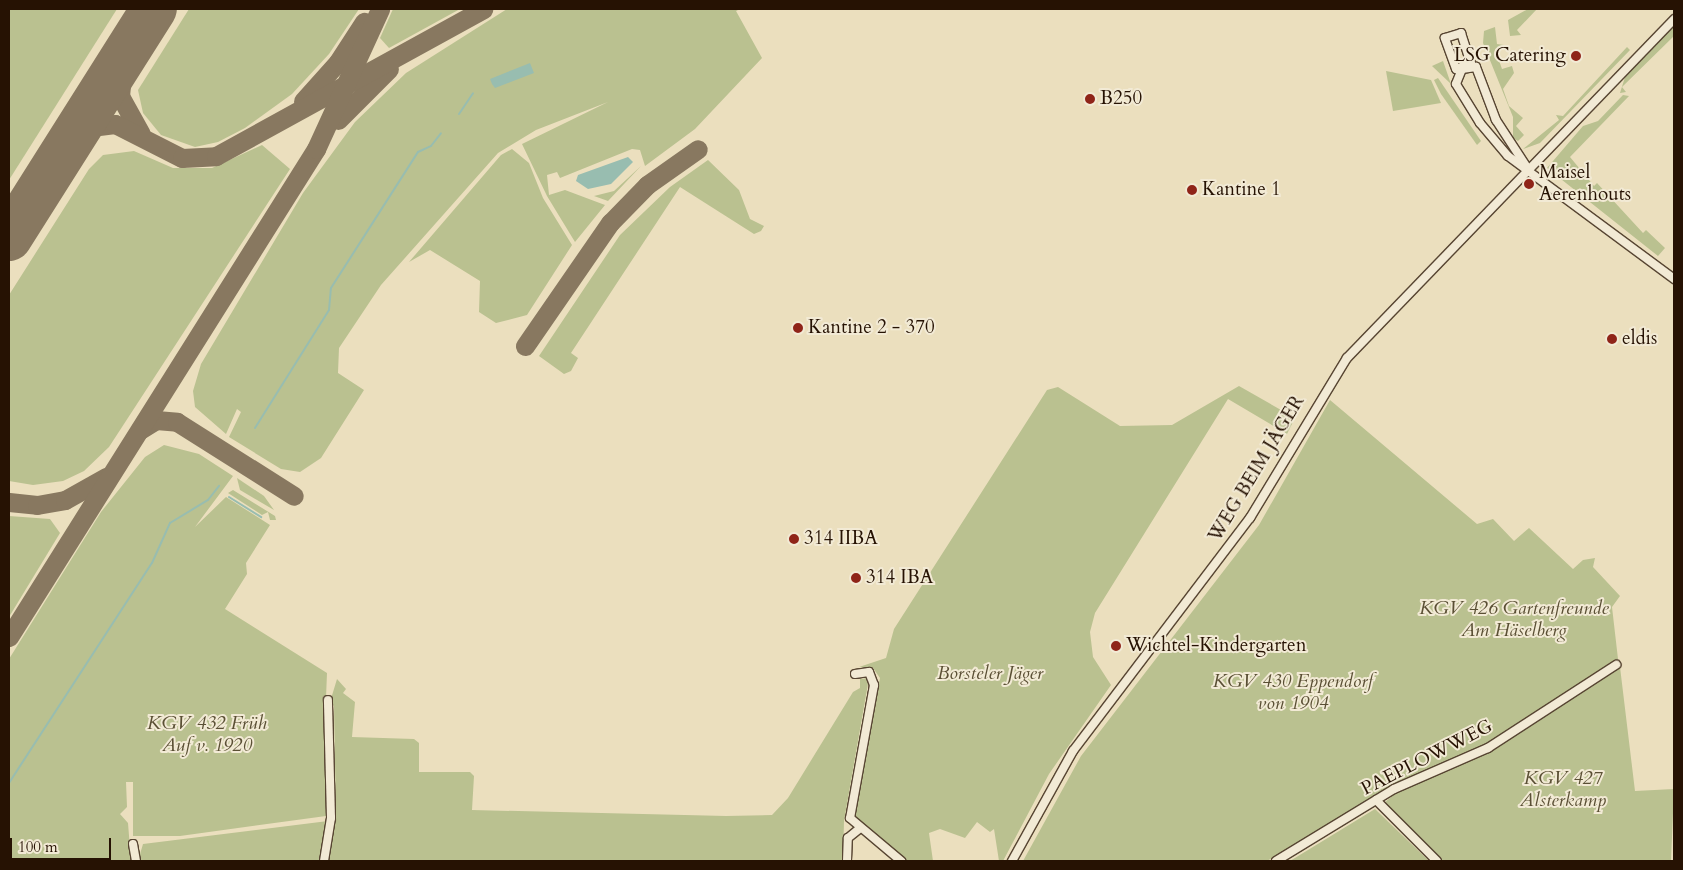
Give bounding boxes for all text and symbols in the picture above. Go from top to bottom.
place label: LSG Catering [1454,45,1566,67]
marker: LSG Catering [1570,50,1582,62]
place label: B250 [1100,88,1142,110]
marker: B250 [1084,93,1096,105]
place label: Maisel Aerenhouts [1539,162,1631,206]
marker: Maisel Aerenhouts [1523,178,1535,190]
place label: Kantine 1 [1202,179,1281,201]
marker: Kantine 1 [1186,184,1198,196]
place label: Kantine 2 - 370 [808,317,935,339]
marker: Kantine 2 - 370 [792,322,804,334]
place label: eldis [1622,328,1657,350]
marker: eldis [1606,333,1618,345]
street label: WEG BEIM JÄGER [1204,392,1310,546]
place label: 314 IIBA [804,528,878,550]
marker: 314 IIBA [788,533,800,545]
place label: 314 IBA [866,567,933,589]
marker: 314 IBA [850,572,862,584]
park label: KGV 426 Gartenfreunde Am Häselberg [1419,598,1609,642]
place label: Wichtel-Kindergarten [1126,635,1307,657]
marker: Wichtel-Kindergarten [1110,640,1122,652]
park label: Borsteler Jäger [937,663,1043,685]
park label: KGV 430 Eppendorf von 1904 [1213,671,1373,715]
park label: KGV 432 Früh Auf v. 1920 [147,713,267,757]
street label: PAEPLOWWEG [1358,715,1496,801]
park label: KGV 427 Alsterkamp [1520,768,1606,812]
scale bar [12,828,114,860]
text: 100 m [18,837,58,857]

